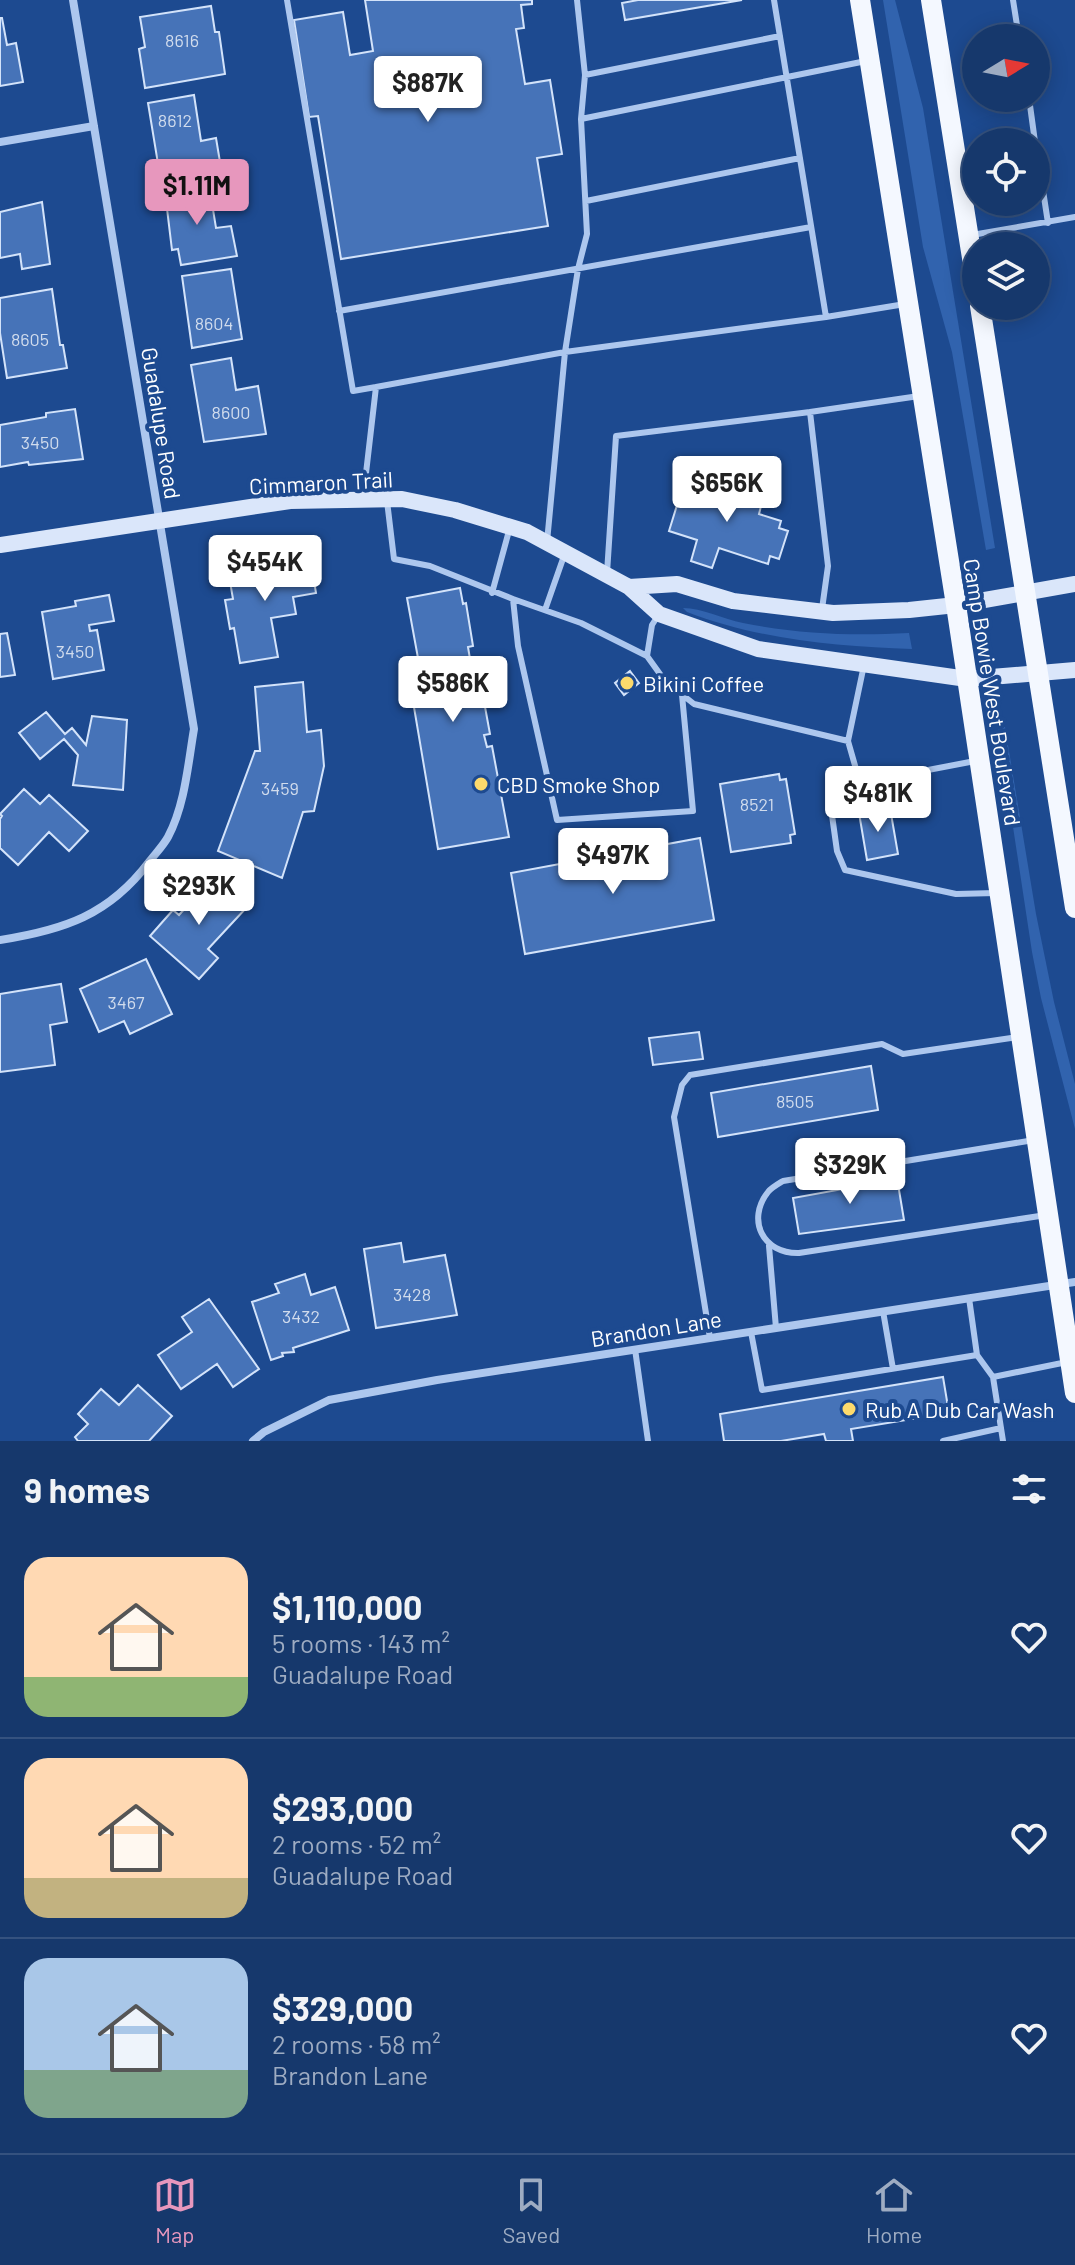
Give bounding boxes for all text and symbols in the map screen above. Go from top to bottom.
north arrow [962,24,1050,112]
map controls [962,24,1050,320]
house number: 8616 [165,29,199,51]
pin: $887K [372,56,484,124]
text: $887K [392,66,464,97]
house number: 8612 [158,109,192,131]
button: locate [962,128,1050,216]
pin: $1.11M [132,159,262,227]
text: $1.11M [163,169,231,200]
button: layers [962,232,1050,320]
house number: 8604 [195,312,233,334]
house number: 8605 [11,328,49,350]
street label: Guadalupe Road [137,345,187,501]
house number: 8600 [212,401,251,423]
house number: 3450 [21,431,59,453]
pin: $656K [671,456,783,524]
street label: Cimmaron Trail [248,465,394,499]
text: $656K [690,466,764,497]
pin: $454K [209,535,321,603]
text: $454K [227,545,303,576]
street label: Camp Bowie West Boulevard [959,556,1027,828]
house number: 3450 [56,640,94,662]
pin: $586K [397,656,509,724]
text: $586K [416,666,490,697]
place label: Bikini Coffee [643,670,764,696]
marker: Bikini Coffee [618,674,636,692]
pin: $481K [822,766,934,834]
place label: CBD Smoke Shop [497,771,660,797]
marker: CBD Smoke Shop [472,775,490,793]
text: $481K [843,776,913,807]
house number: 3459 [261,777,299,799]
house number: 8521 [740,793,774,815]
pin: $497K [557,828,669,896]
text: $497K [576,838,650,869]
pin: $293K [143,859,255,927]
text: $293K [162,869,236,900]
house number: 3467 [108,991,145,1013]
house number: 8505 [776,1090,814,1112]
pin: $329K [794,1138,906,1206]
text: $329K [813,1148,887,1179]
house number: 3428 [393,1283,431,1305]
house number: 3432 [282,1305,320,1327]
street label: Brandon Lane [589,1305,723,1351]
place label: Rub A Dub Car Wash [865,1396,1055,1422]
marker: Rub A Dub Car Wash [840,1400,858,1418]
icon: filters [1007,1467,1051,1511]
text: 9 homes [24,1469,150,1510]
text: $1,110,000 [272,1586,422,1627]
icon: home [88,1589,184,1685]
icon: heart [1007,1615,1051,1659]
text: 5 rooms · 143 m² [272,1627,450,1658]
text: Guadalupe Road [272,1658,453,1689]
text: $293,000 [272,1787,413,1828]
icon: home [88,1790,184,1886]
icon: heart [1007,1816,1051,1860]
text: 2 rooms · 52 m² [272,1828,441,1859]
text: Guadalupe Road [272,1859,453,1890]
text: $329,000 [272,1987,413,2028]
icon: home [88,1990,184,2086]
icon: heart [1007,2016,1051,2060]
text: 2 rooms · 58 m² [272,2028,441,2059]
text: Brandon Lane [272,2059,428,2090]
tab: Map [153,2173,197,2247]
tab: Saved [503,2173,560,2247]
tab: Home [866,2173,922,2247]

